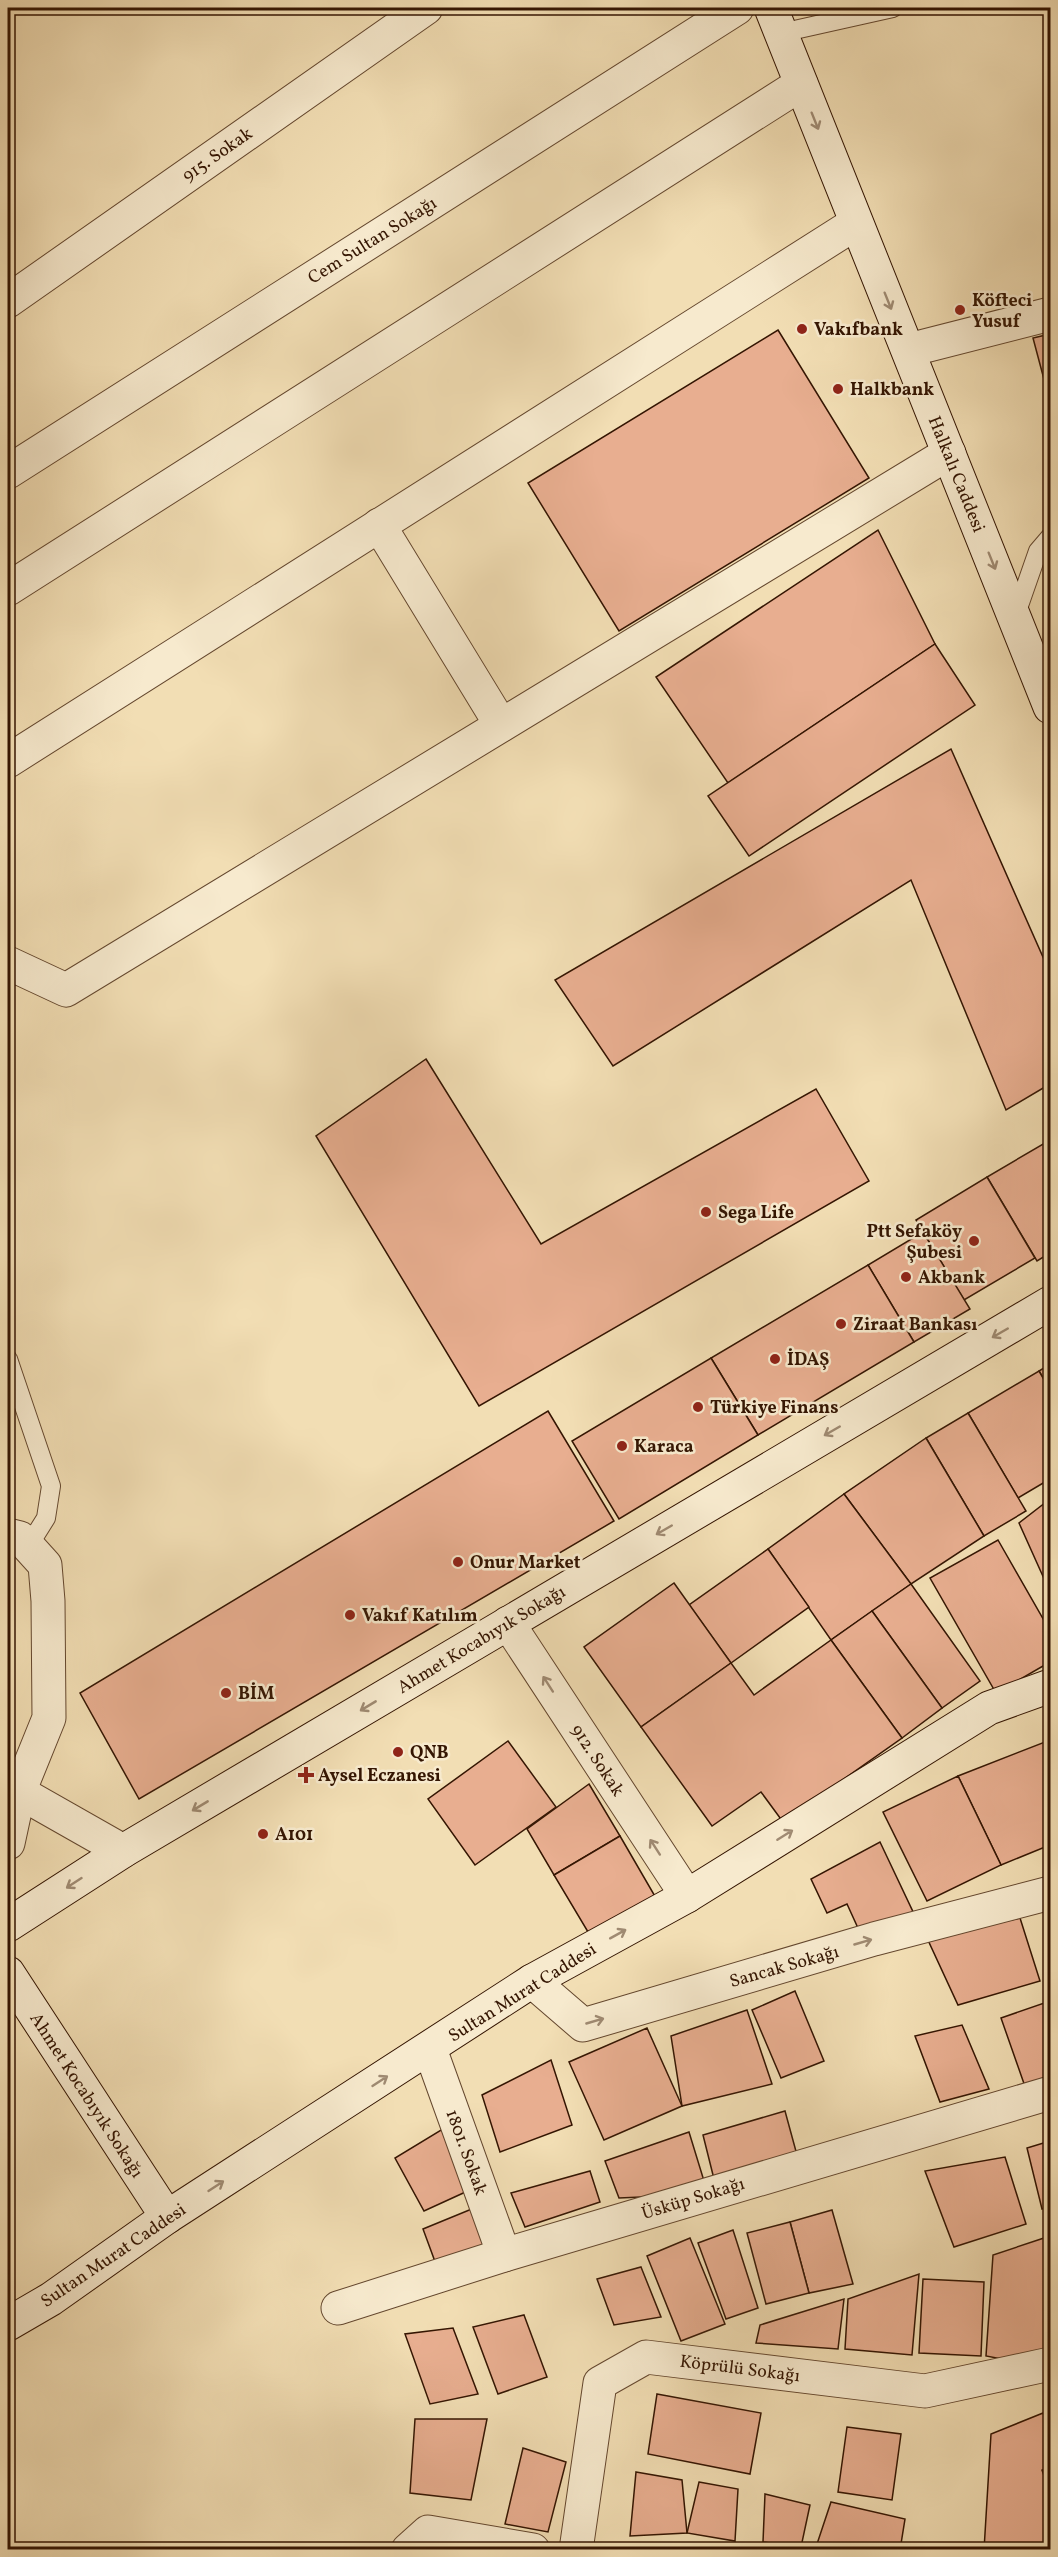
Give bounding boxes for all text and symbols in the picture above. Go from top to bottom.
one-way arrow [810,111,821,129]
street label: 915. Sokak [178,122,258,189]
street label: Cem Sultan Sokağı [304,192,442,291]
place label: Köfteci Yusuf [972,289,1032,335]
one-way arrow [883,292,894,310]
marker: Köfteci Yusuf [953,303,967,317]
place label: Vakıfbank [814,318,903,343]
marker: Vakıfbank [795,322,809,336]
place label: Halkbank [850,378,934,403]
marker: Halkbank [831,382,845,396]
street label: Halkalı Caddesi [921,413,990,537]
one-way arrow [987,551,998,569]
place label: Sega Life [718,1201,794,1226]
marker: Sega Life [699,1205,713,1219]
place label: Ptt Sefaköy Şubesi [867,1220,962,1266]
marker: Ptt Sefaköy Şubesi [967,1234,981,1248]
place label: Akbank [918,1266,985,1291]
marker: Akbank [899,1270,913,1284]
place label: Ziraat Bankası [853,1313,978,1338]
marker: Ziraat Bankası [834,1317,848,1331]
one-way arrow [992,1327,1009,1339]
place label: İDAŞ [787,1348,829,1373]
marker: İDAŞ [768,1352,782,1366]
place label: Türkiye Finans [710,1396,839,1421]
marker: Türkiye Finans [691,1400,705,1414]
one-way arrow [824,1426,841,1438]
place label: Karaca [634,1435,694,1460]
marker: Karaca [615,1439,629,1453]
one-way arrow [656,1524,673,1536]
place label: Onur Market [470,1551,581,1576]
marker: Onur Market [451,1555,465,1569]
street label: Ahmet Kocabıyık Sokağı [393,1580,571,1701]
place label: Vakıf Katılım [362,1604,478,1629]
marker: Vakıf Katılım [343,1608,357,1622]
one-way arrow [542,1676,554,1693]
place label: BİM [238,1682,274,1707]
marker: BİM [219,1686,233,1700]
one-way arrow [360,1701,377,1713]
street label: 912. Sokak [564,1720,630,1802]
place label: QNB [410,1741,449,1766]
marker: QNB [391,1745,405,1759]
place label: Aysel Eczanesi [318,1764,441,1789]
marker: Aysel Eczanesi [299,1768,313,1782]
one-way arrow [192,1800,209,1812]
place label: A101 [275,1823,313,1848]
marker: A101 [256,1827,270,1841]
one-way arrow [777,1829,794,1842]
one-way arrow [649,1839,661,1856]
one-way arrow [66,1877,83,1889]
one-way arrow [608,1928,626,1939]
one-way arrow [853,1936,872,1947]
street label: Sultan Murat Caddesi [444,1937,602,2049]
street label: Sancak Sokağı [727,1940,842,1995]
street label: Ahmet Kocabıyık Sokağı [23,2008,149,2183]
one-way arrow [585,2015,604,2026]
one-way arrow [372,2075,388,2087]
street label: 1801. Sokak [439,2106,493,2199]
street label: Üsküp Sokağı [639,2172,748,2227]
one-way arrow [207,2179,224,2191]
street label: Sultan Murat Caddesi [36,2198,191,2314]
street label: Köprülü Sokağı [678,2350,801,2389]

